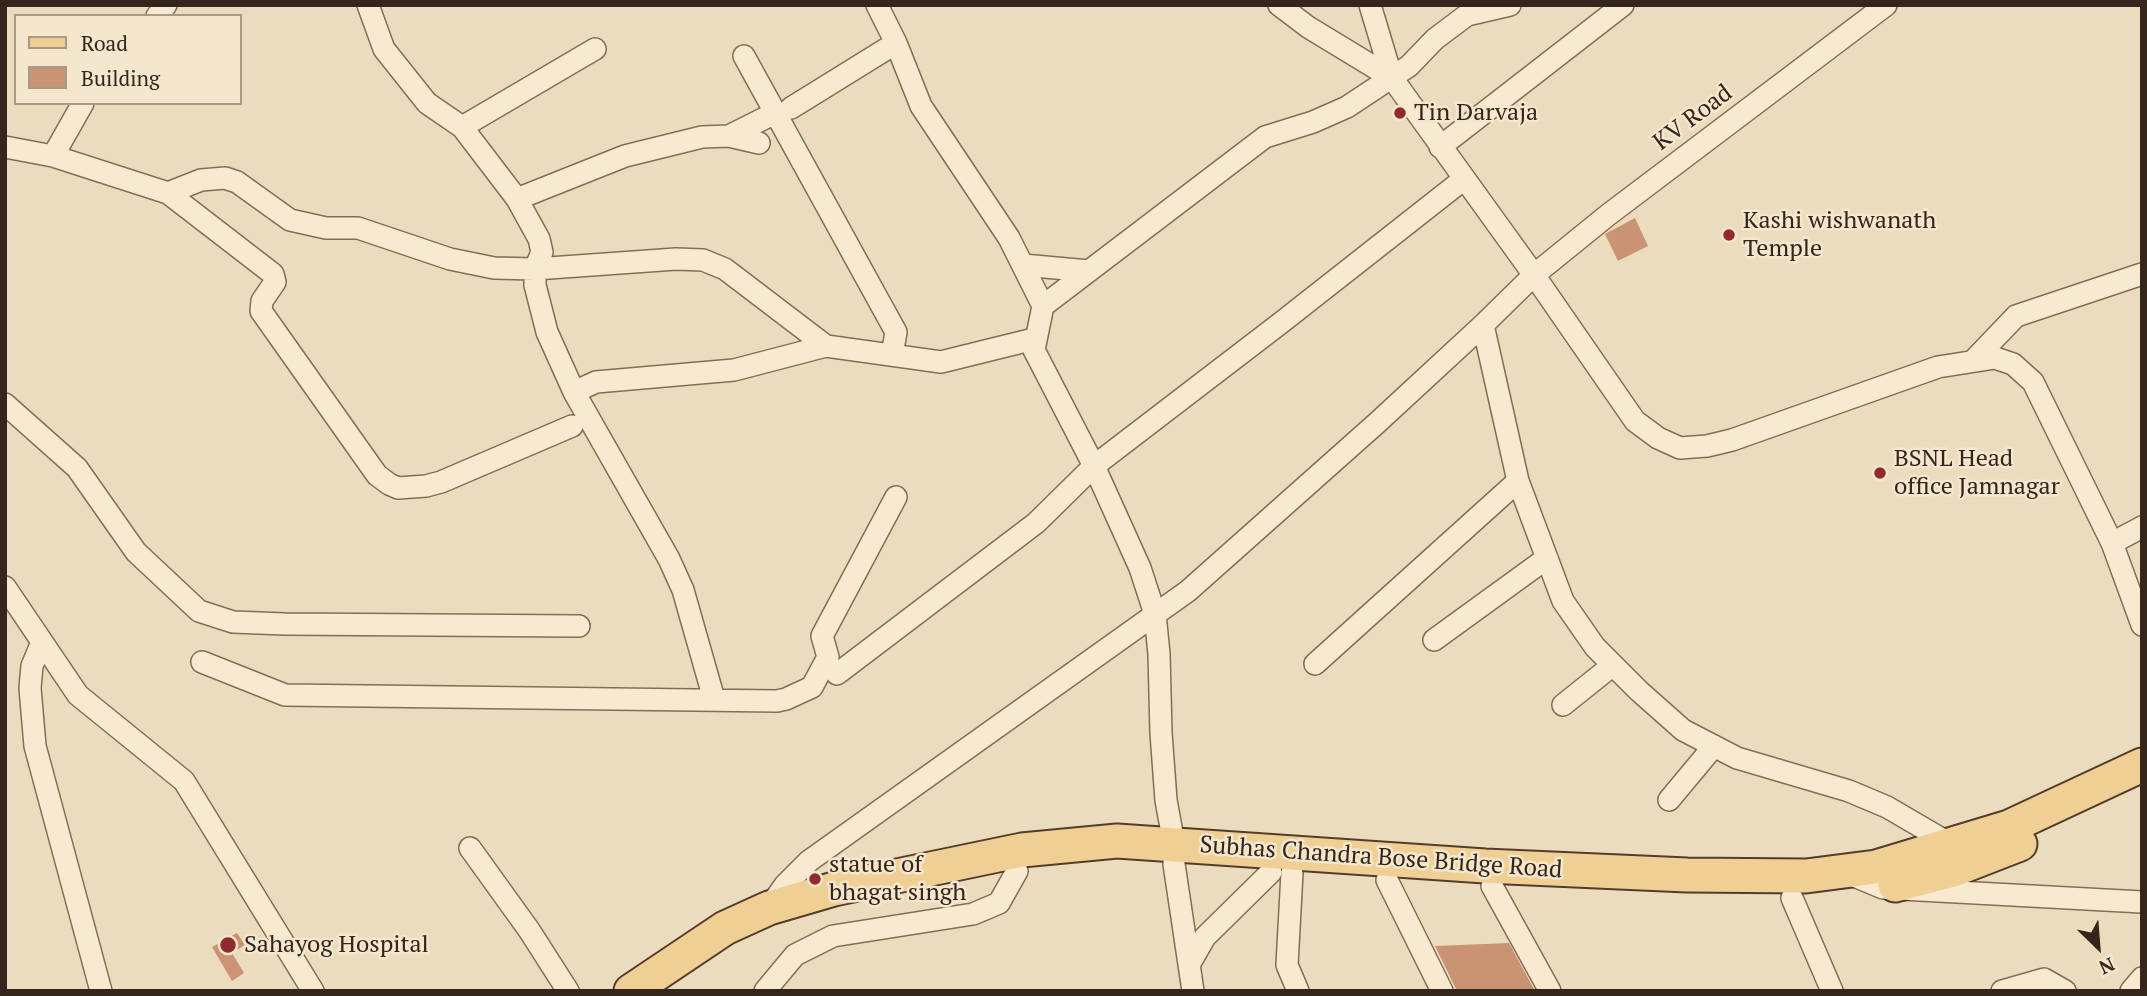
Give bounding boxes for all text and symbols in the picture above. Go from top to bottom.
legend [14,14,242,105]
text: Road [81,29,128,57]
text: Building [81,64,160,92]
street label: KV Road [1648,79,1738,157]
place label: Tin Darvaja [1414,99,1538,127]
marker: Tin Darvaja [1392,105,1408,121]
place label: Kashi wishwanath Temple [1743,207,1936,263]
marker: Kashi wishwanath Temple [1721,227,1737,243]
place label: BSNL Head office Jamnagar [1894,445,2060,501]
marker: BSNL Head office Jamnagar [1872,465,1888,481]
street label: Subhas Chandra Bose Bridge Road [1199,831,1563,885]
place label: statue of bhagat singh [829,851,966,907]
marker: statue of bhagat singh [807,871,823,887]
north arrow [2063,912,2133,982]
place label: Sahayog Hospital [244,931,429,959]
marker: Sahayog Hospital [218,935,238,955]
text: N [2095,952,2119,981]

